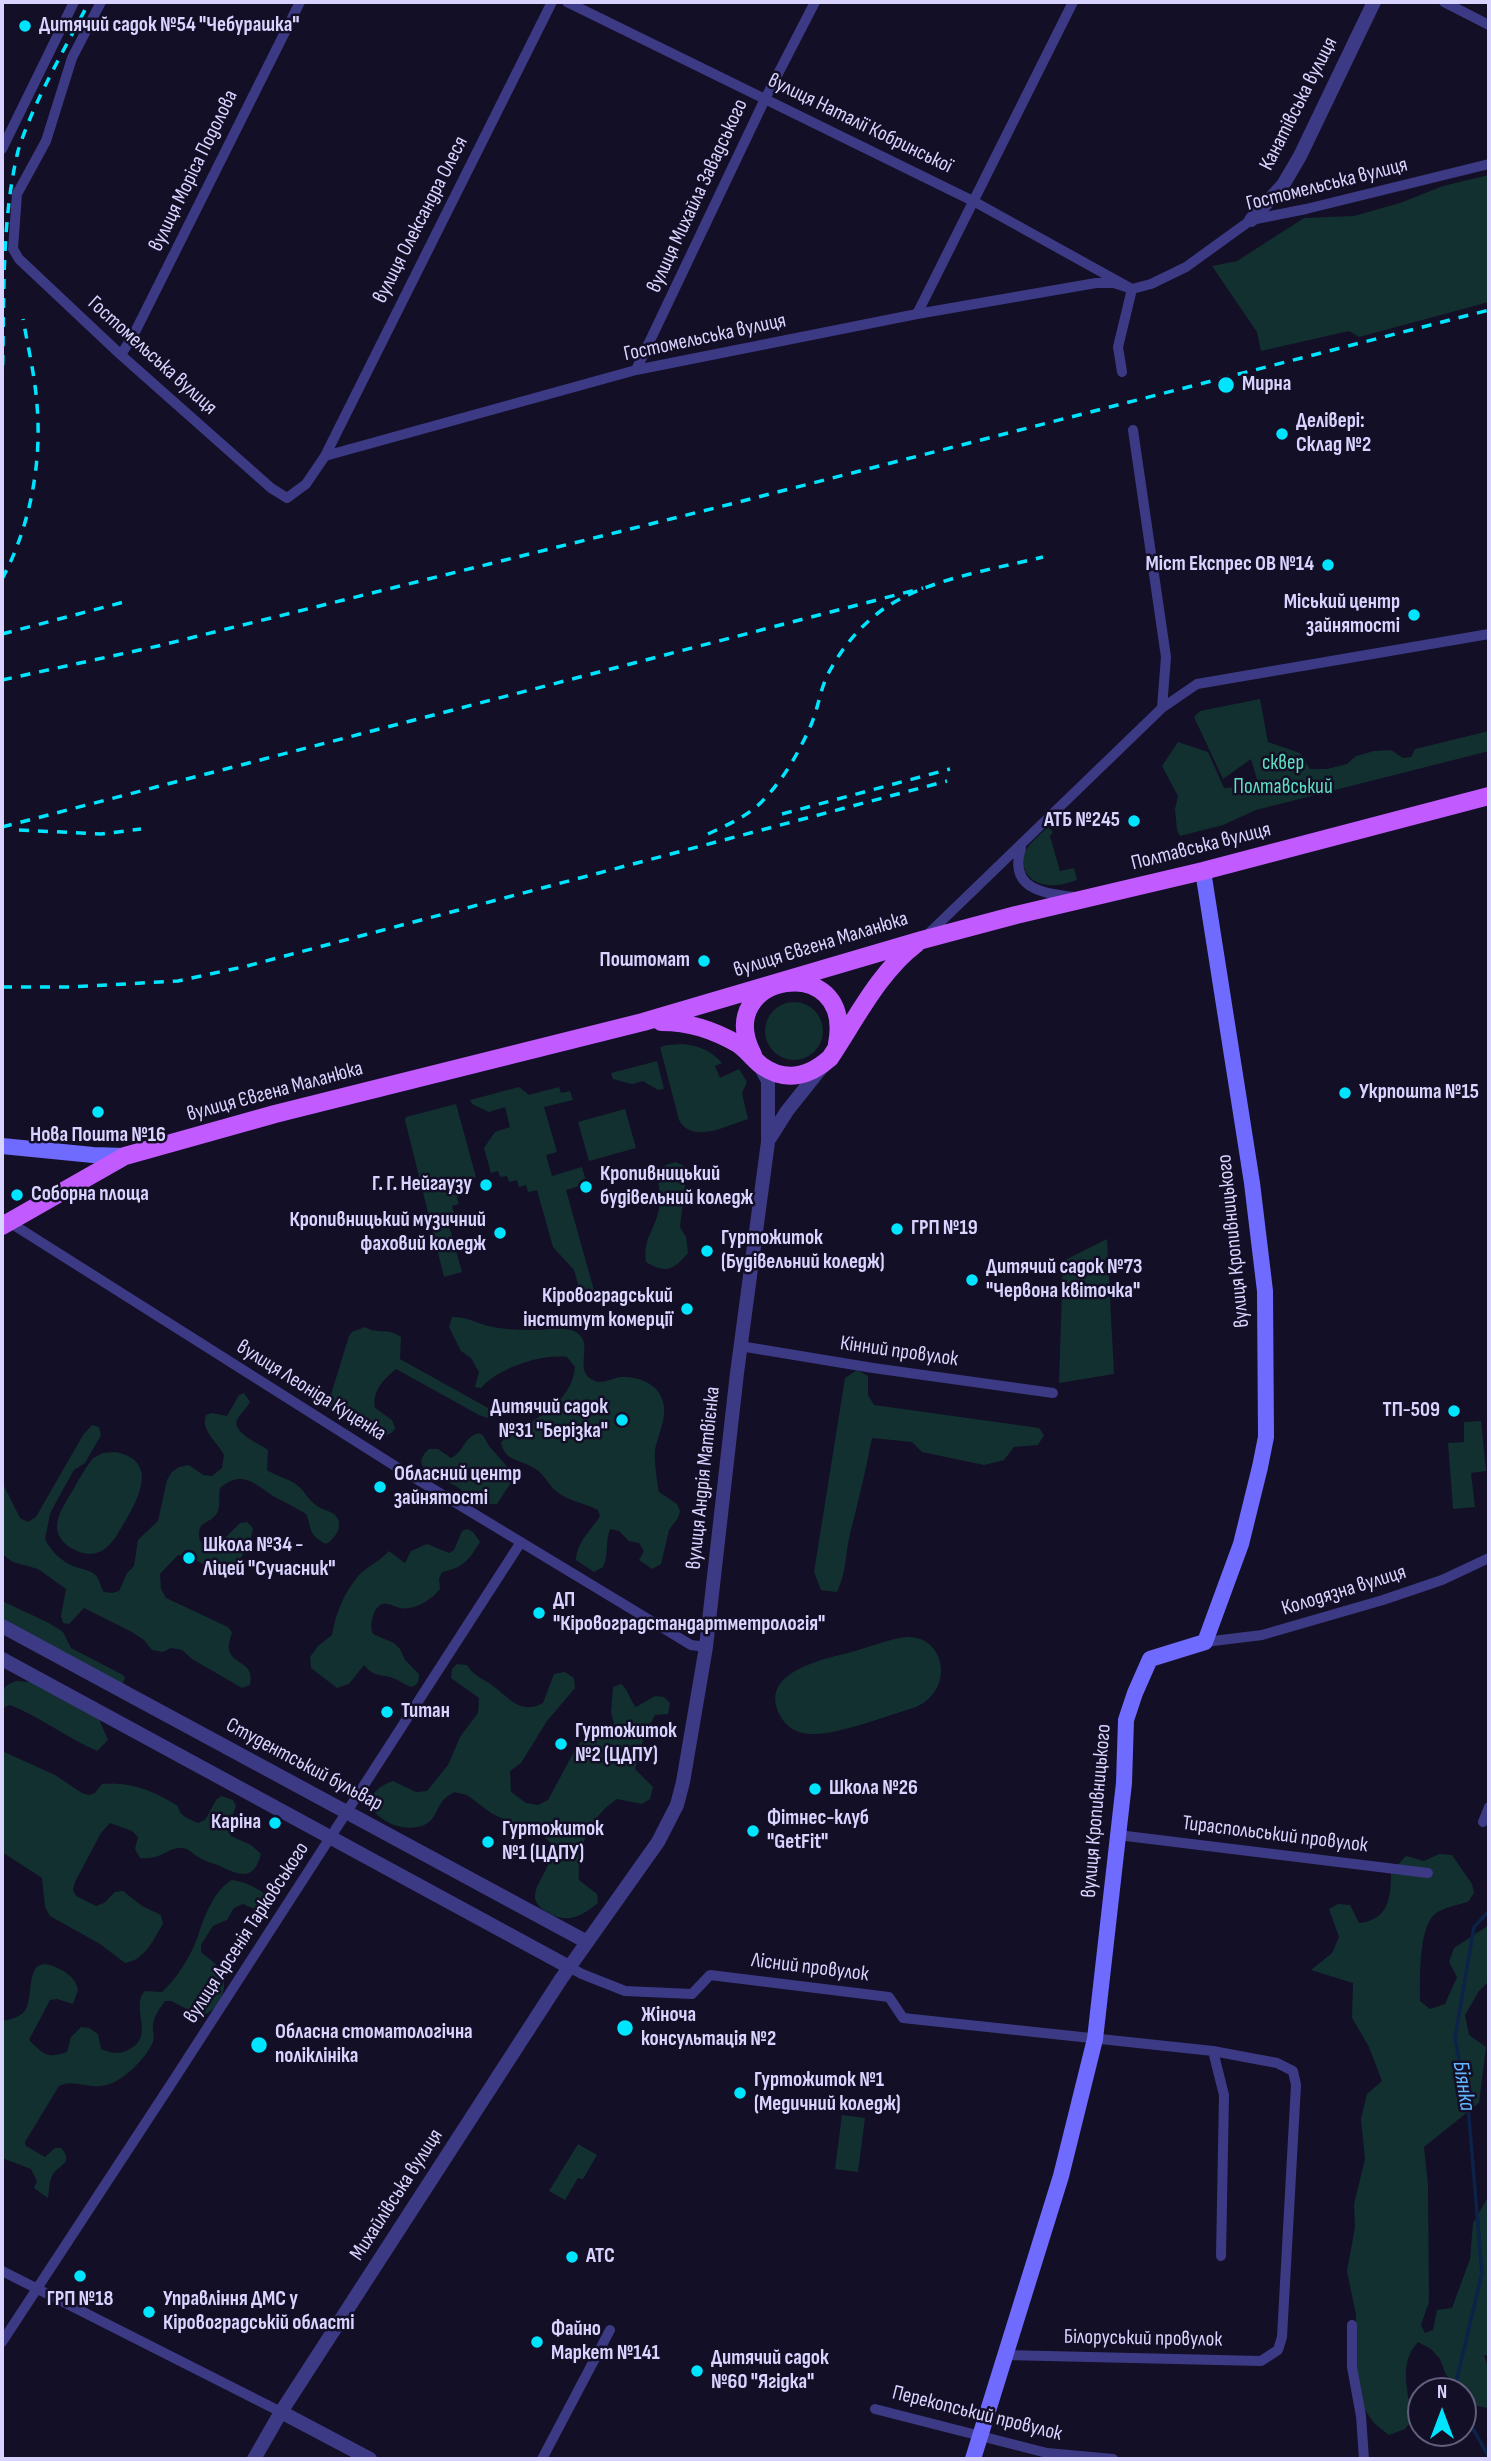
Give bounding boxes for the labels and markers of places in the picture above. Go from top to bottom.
place label: Дитячий садок №54 "Чебурашка" [39,13,300,39]
marker: Дитячий садок №54 "Чебурашка" [17,18,33,34]
place label: Мирна [1242,372,1291,398]
marker: Мирна [1216,375,1236,395]
place label: Делівері: Склад №2 [1296,409,1371,459]
marker: Делівері: Склад №2 [1274,426,1290,442]
place label: Міст Експрес ОВ №14 [1146,552,1314,578]
marker: Міст Експрес ОВ №14 [1320,557,1336,573]
place label: Міський центр зайнятості [1284,590,1400,640]
marker: Міський центр зайнятості [1406,607,1422,623]
place label: АТБ №245 [1044,808,1120,834]
marker: АТБ №245 [1126,813,1142,829]
place label: Поштомат [600,948,690,974]
marker: Поштомат [696,953,712,969]
place label: Укрпошта №15 [1359,1080,1479,1106]
marker: Укрпошта №15 [1337,1085,1353,1101]
marker: Нова Пошта №16 [90,1104,106,1120]
place label: Нова Пошта №16 [30,1123,166,1149]
place label: Кропивницький будівельний коледж [600,1162,753,1212]
place label: Г. Г. Нейгаузу [372,1172,472,1198]
marker: Г. Г. Нейгаузу [478,1177,494,1193]
marker: Кропивницький будівельний коледж [578,1179,594,1195]
place label: Соборна площа [31,1182,149,1208]
marker: Соборна площа [9,1187,25,1203]
place label: Кропивницький музичний фаховий коледж [289,1208,486,1258]
place label: ГРП №19 [911,1216,978,1242]
marker: ГРП №19 [889,1221,905,1237]
marker: Кропивницький музичний фаховий коледж [492,1225,508,1241]
place label: Гуртожиток (Будівельний коледж) [721,1226,885,1276]
marker: Гуртожиток (Будівельний коледж) [699,1243,715,1259]
place label: Дитячий садок №73 "Червона квіточка" [986,1255,1142,1305]
marker: Дитячий садок №73 "Червона квіточка" [964,1272,980,1288]
place label: Кіровоградський інститут комерції [523,1284,673,1334]
marker: Кіровоградський інститут комерції [679,1301,695,1317]
place label: Дитячий садок №31 "Берізка" [490,1395,608,1445]
place label: ТП-509 [1383,1398,1440,1424]
marker: ТП-509 [1446,1403,1462,1419]
marker: Дитячий садок №31 "Берізка" [614,1412,630,1428]
place label: Обласний центр зайнятості [394,1462,521,1512]
marker: Обласний центр зайнятості [372,1479,388,1495]
place label: Школа №34 - Ліцей "Сучасник" [203,1533,335,1583]
marker: Школа №34 - Ліцей "Сучасник" [181,1550,197,1566]
place label: ДП "Кіровоградстандартметрологія" [553,1588,825,1638]
marker: ДП "Кіровоградстандартметрологія" [531,1605,547,1621]
place label: Титан [401,1699,450,1725]
marker: Титан [379,1704,395,1720]
place label: Гуртожиток №2 (ЦДПУ) [575,1719,677,1769]
marker: Гуртожиток №2 (ЦДПУ) [553,1736,569,1752]
place label: Школа №26 [829,1776,918,1802]
marker: Школа №26 [807,1781,823,1797]
place label: Фітнес-клуб "GetFit" [767,1806,869,1856]
place label: Каріна [211,1810,261,1836]
marker: Каріна [267,1815,283,1831]
place label: Гуртожиток №1 (ЦДПУ) [502,1817,604,1867]
marker: Фітнес-клуб "GetFit" [745,1823,761,1839]
marker: Гуртожиток №1 (ЦДПУ) [480,1834,496,1850]
place label: Жіноча консультація №2 [641,2003,776,2053]
marker: Жіноча консультація №2 [615,2018,635,2038]
place label: Обласна стоматологічна поліклініка [275,2020,473,2070]
marker: Обласна стоматологічна поліклініка [249,2035,269,2055]
place label: Гуртожиток №1 (Медичний коледж) [754,2068,901,2118]
marker: Гуртожиток №1 (Медичний коледж) [732,2085,748,2101]
place label: АТС [586,2244,615,2270]
marker: АТС [564,2249,580,2265]
marker: ГРП №18 [72,2268,88,2284]
place label: ГРП №18 [47,2287,113,2313]
place label: Управління ДМС у Кіровоградській області [163,2287,354,2337]
marker: Управління ДМС у Кіровоградській області [141,2304,157,2320]
place label: Файно Маркет №141 [551,2317,660,2367]
marker: Файно Маркет №141 [529,2334,545,2350]
place label: Дитячий садок №60 "Ягідка" [711,2346,829,2396]
marker: Дитячий садок №60 "Ягідка" [689,2363,705,2379]

